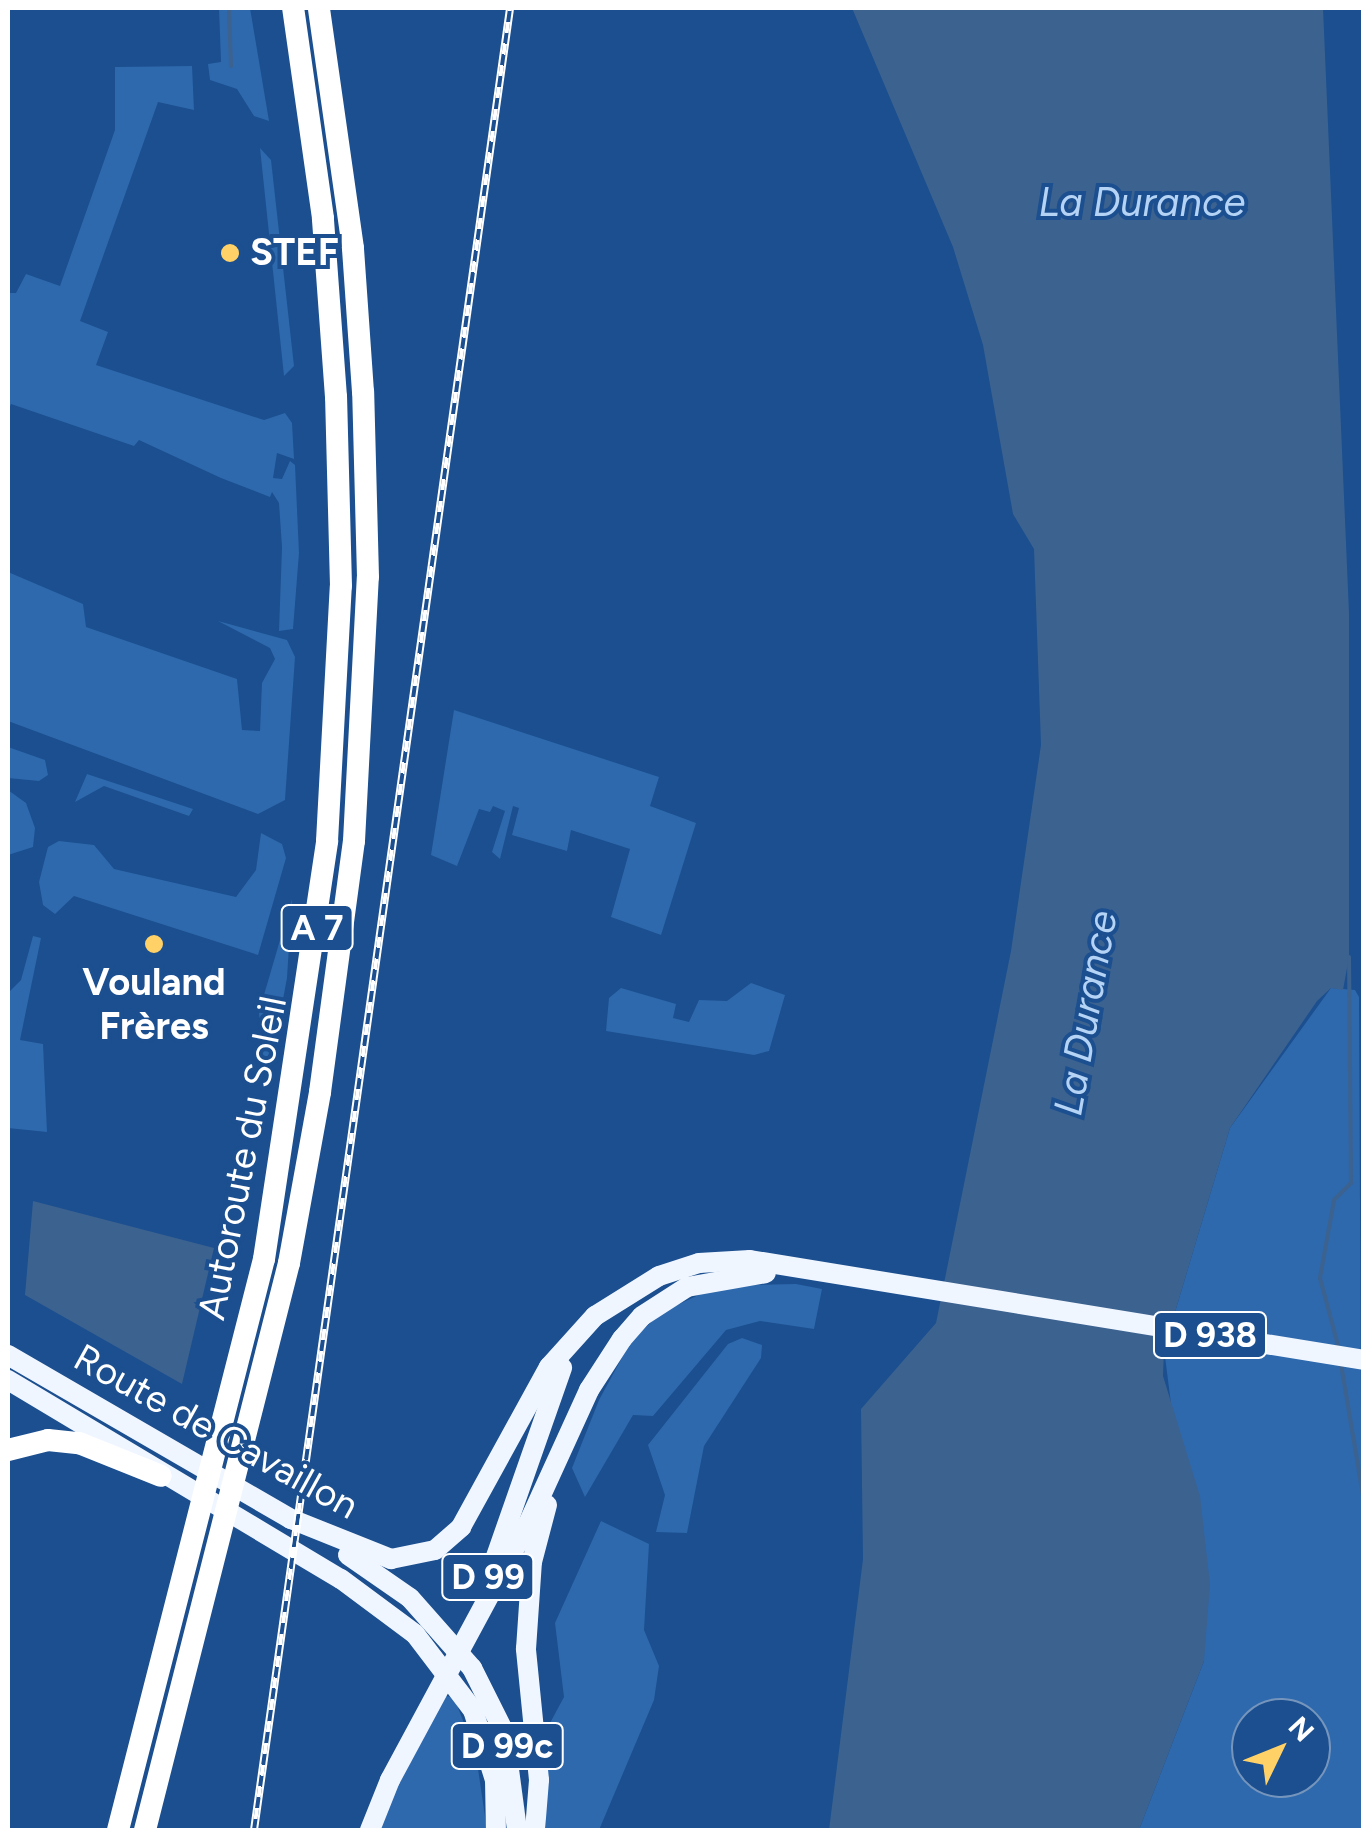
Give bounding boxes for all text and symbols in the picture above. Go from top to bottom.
water label: La Durance [1039,178,1245,226]
place label: STEF [250,230,339,276]
marker: STEF [219,242,241,264]
road number: A 7 [280,898,354,958]
water label: La Durance [1043,907,1127,1119]
marker: Vouland Frères [143,933,165,955]
place label: Vouland Frères [82,960,226,1050]
street label: Autoroute du Soleil [189,993,297,1323]
road number: D 938 [1152,1305,1268,1365]
street label: Route de Cavaillon [66,1335,366,1529]
road number: D 99 [440,1547,536,1607]
north arrow [1231,1698,1331,1798]
text: N [1282,1709,1321,1748]
road number: D 99c [450,1716,564,1776]

